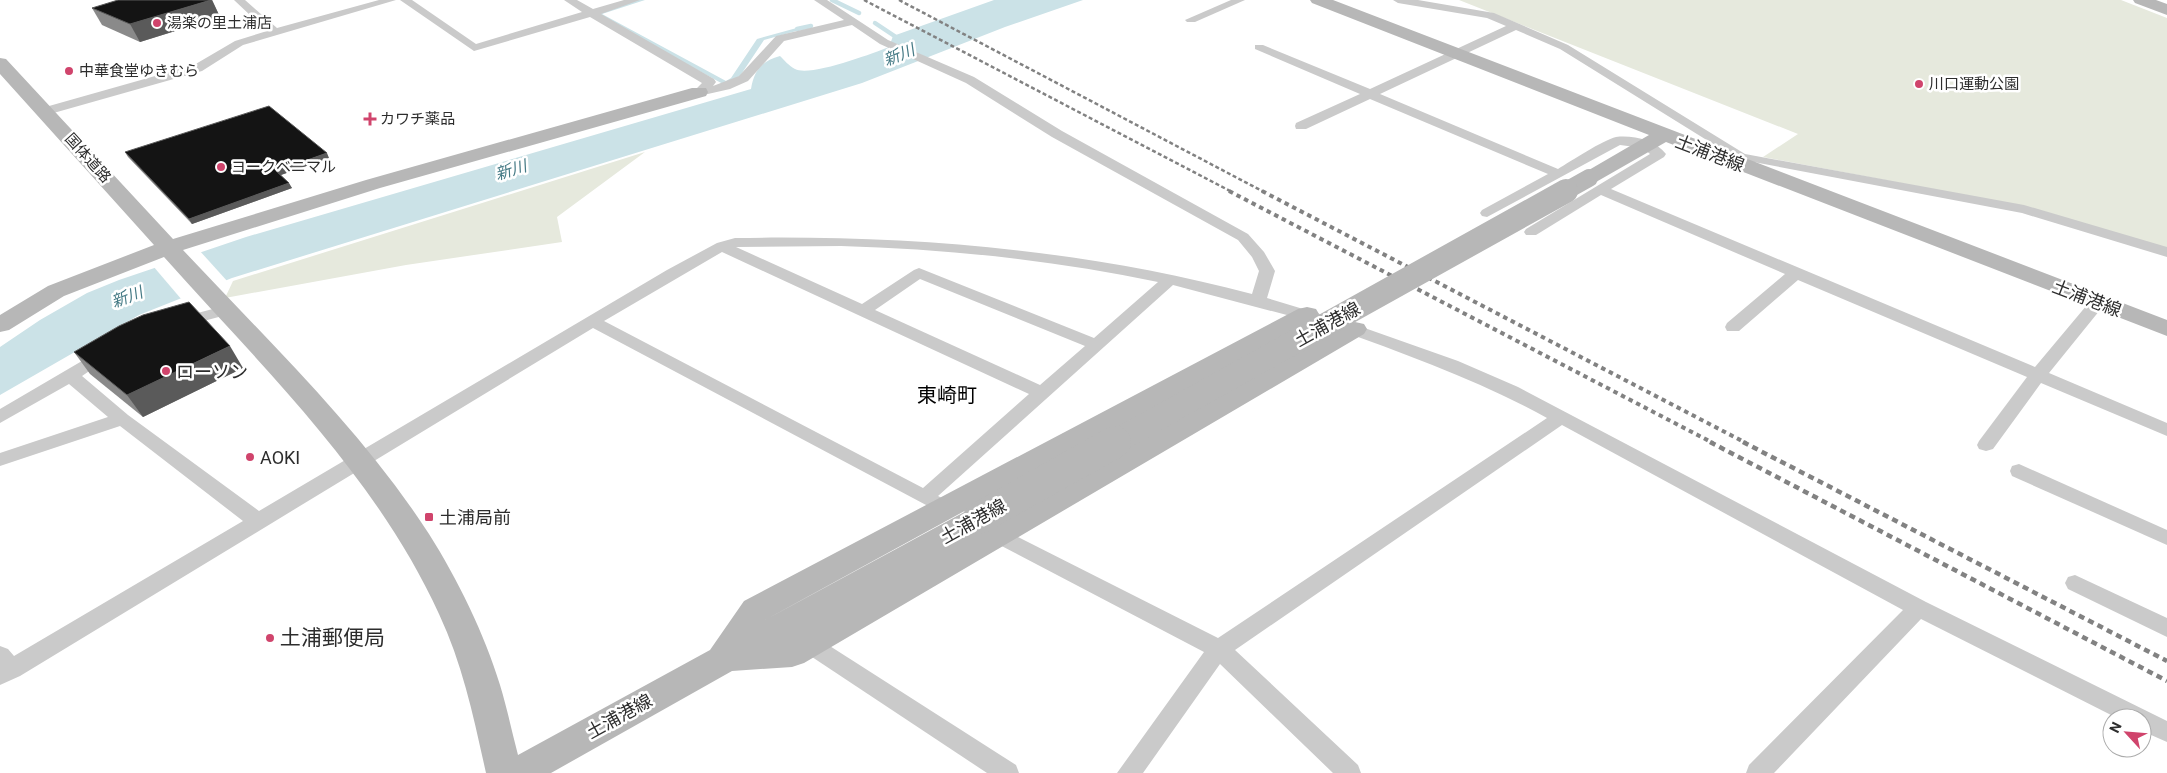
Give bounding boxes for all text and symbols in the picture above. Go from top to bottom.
place label: 湯楽の里土浦店 [167,14,272,32]
marker: 湯楽の里土浦店 [151,17,163,29]
water label: 新川 [881,39,919,70]
place label: 中華食堂ゆきむら [79,62,199,80]
marker: 中華食堂ゆきむら [63,65,75,77]
place label: 川口運動公園 [1929,75,2019,93]
marker: 川口運動公園 [1913,78,1925,90]
place label: カワチ薬品 [380,110,455,128]
marker: カワチ薬品 [364,113,376,125]
street label: 国体道路 [61,130,115,186]
street label: 土浦港線 [1673,130,1747,176]
water label: 新川 [493,156,531,184]
place label: ヨークベニマル [231,158,336,176]
marker: ヨークベニマル [215,161,227,173]
street label: 土浦港線 [2050,275,2124,321]
water label: 新川 [109,282,147,312]
street label: 土浦港線 [1290,297,1364,351]
place label: ローソン [176,361,248,382]
marker: ローソン [160,365,172,377]
district label: 東崎町 [917,383,977,407]
place label: AOKI [260,447,300,468]
marker: AOKI [244,451,256,463]
street label: 土浦港線 [936,494,1010,548]
place label: 土浦局前 [439,507,511,528]
marker: 土浦局前 [423,511,435,523]
place label: 土浦郵便局 [280,626,385,650]
marker: 土浦郵便局 [264,632,276,644]
street label: 土浦港線 [582,689,656,743]
north arrow [2102,708,2152,758]
text: N [2106,719,2125,735]

